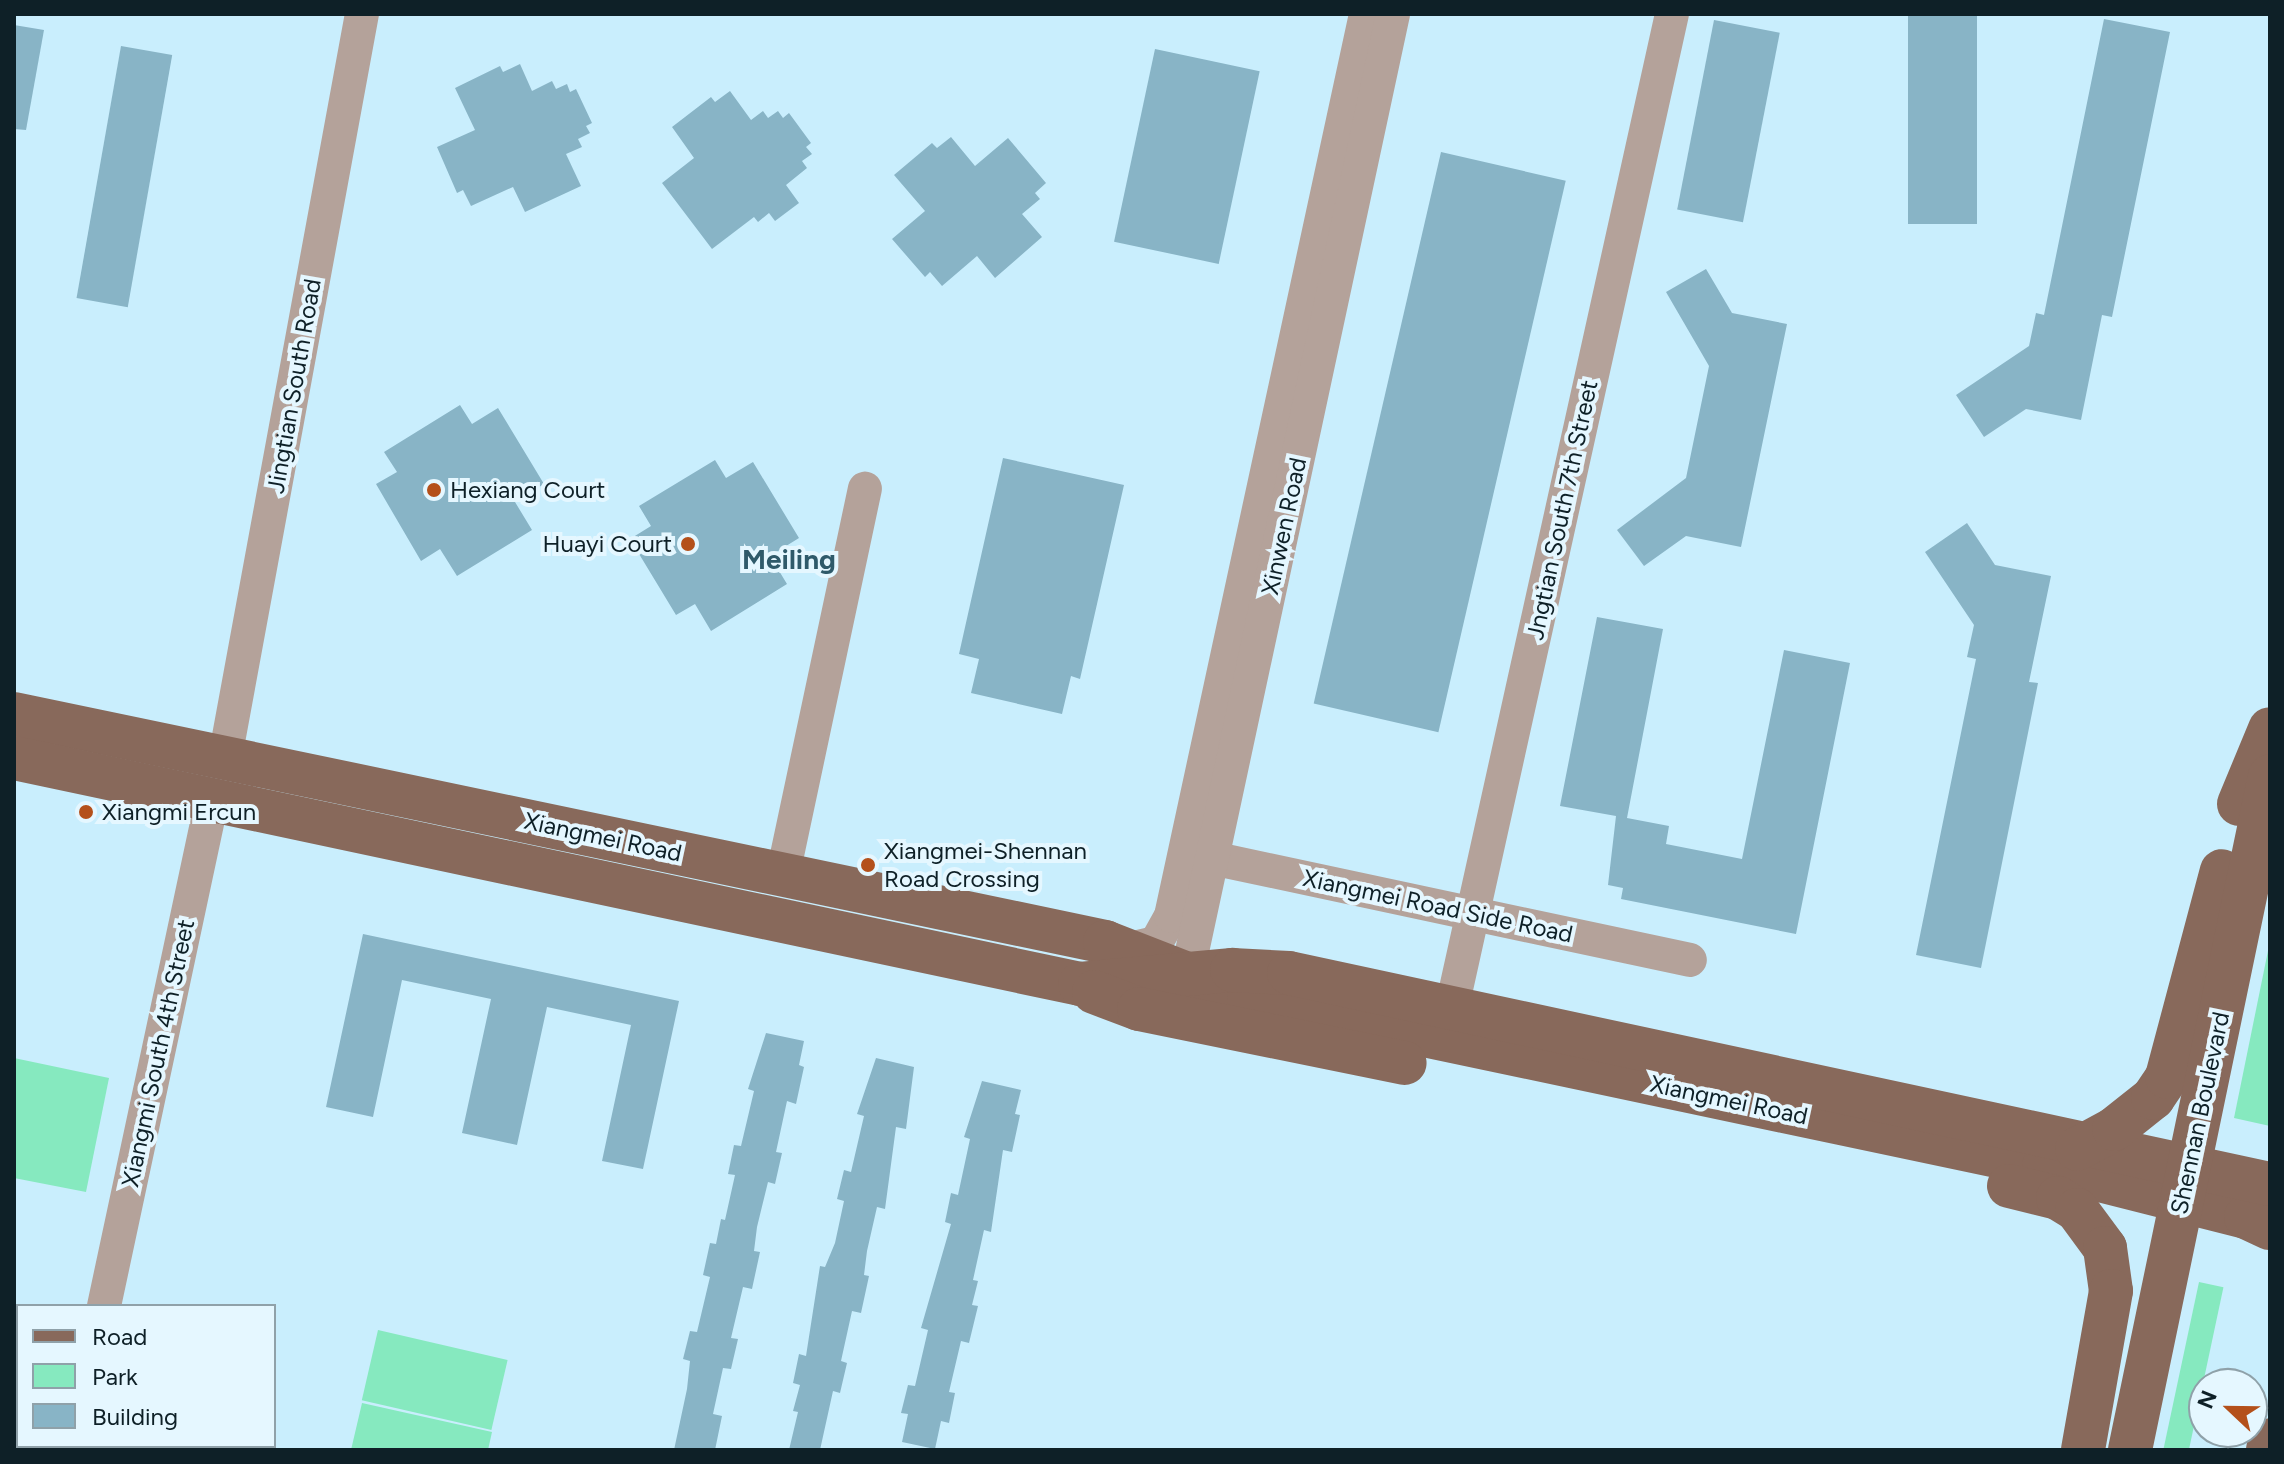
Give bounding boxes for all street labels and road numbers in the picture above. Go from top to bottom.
street label: Jingtian South Road [261,277,327,495]
street label: Jngtian South 7th Street [1520,377,1604,643]
street label: Xinwen Road [1255,455,1313,597]
street label: Xiangmei Road [522,806,684,868]
street label: Xiangmei Road Side Road [1301,863,1575,949]
street label: Xiangmi South 4th Street [116,917,200,1189]
street label: Shennan Boulevard [2164,1009,2236,1217]
street label: Xiangmei Road [1648,1069,1810,1131]

